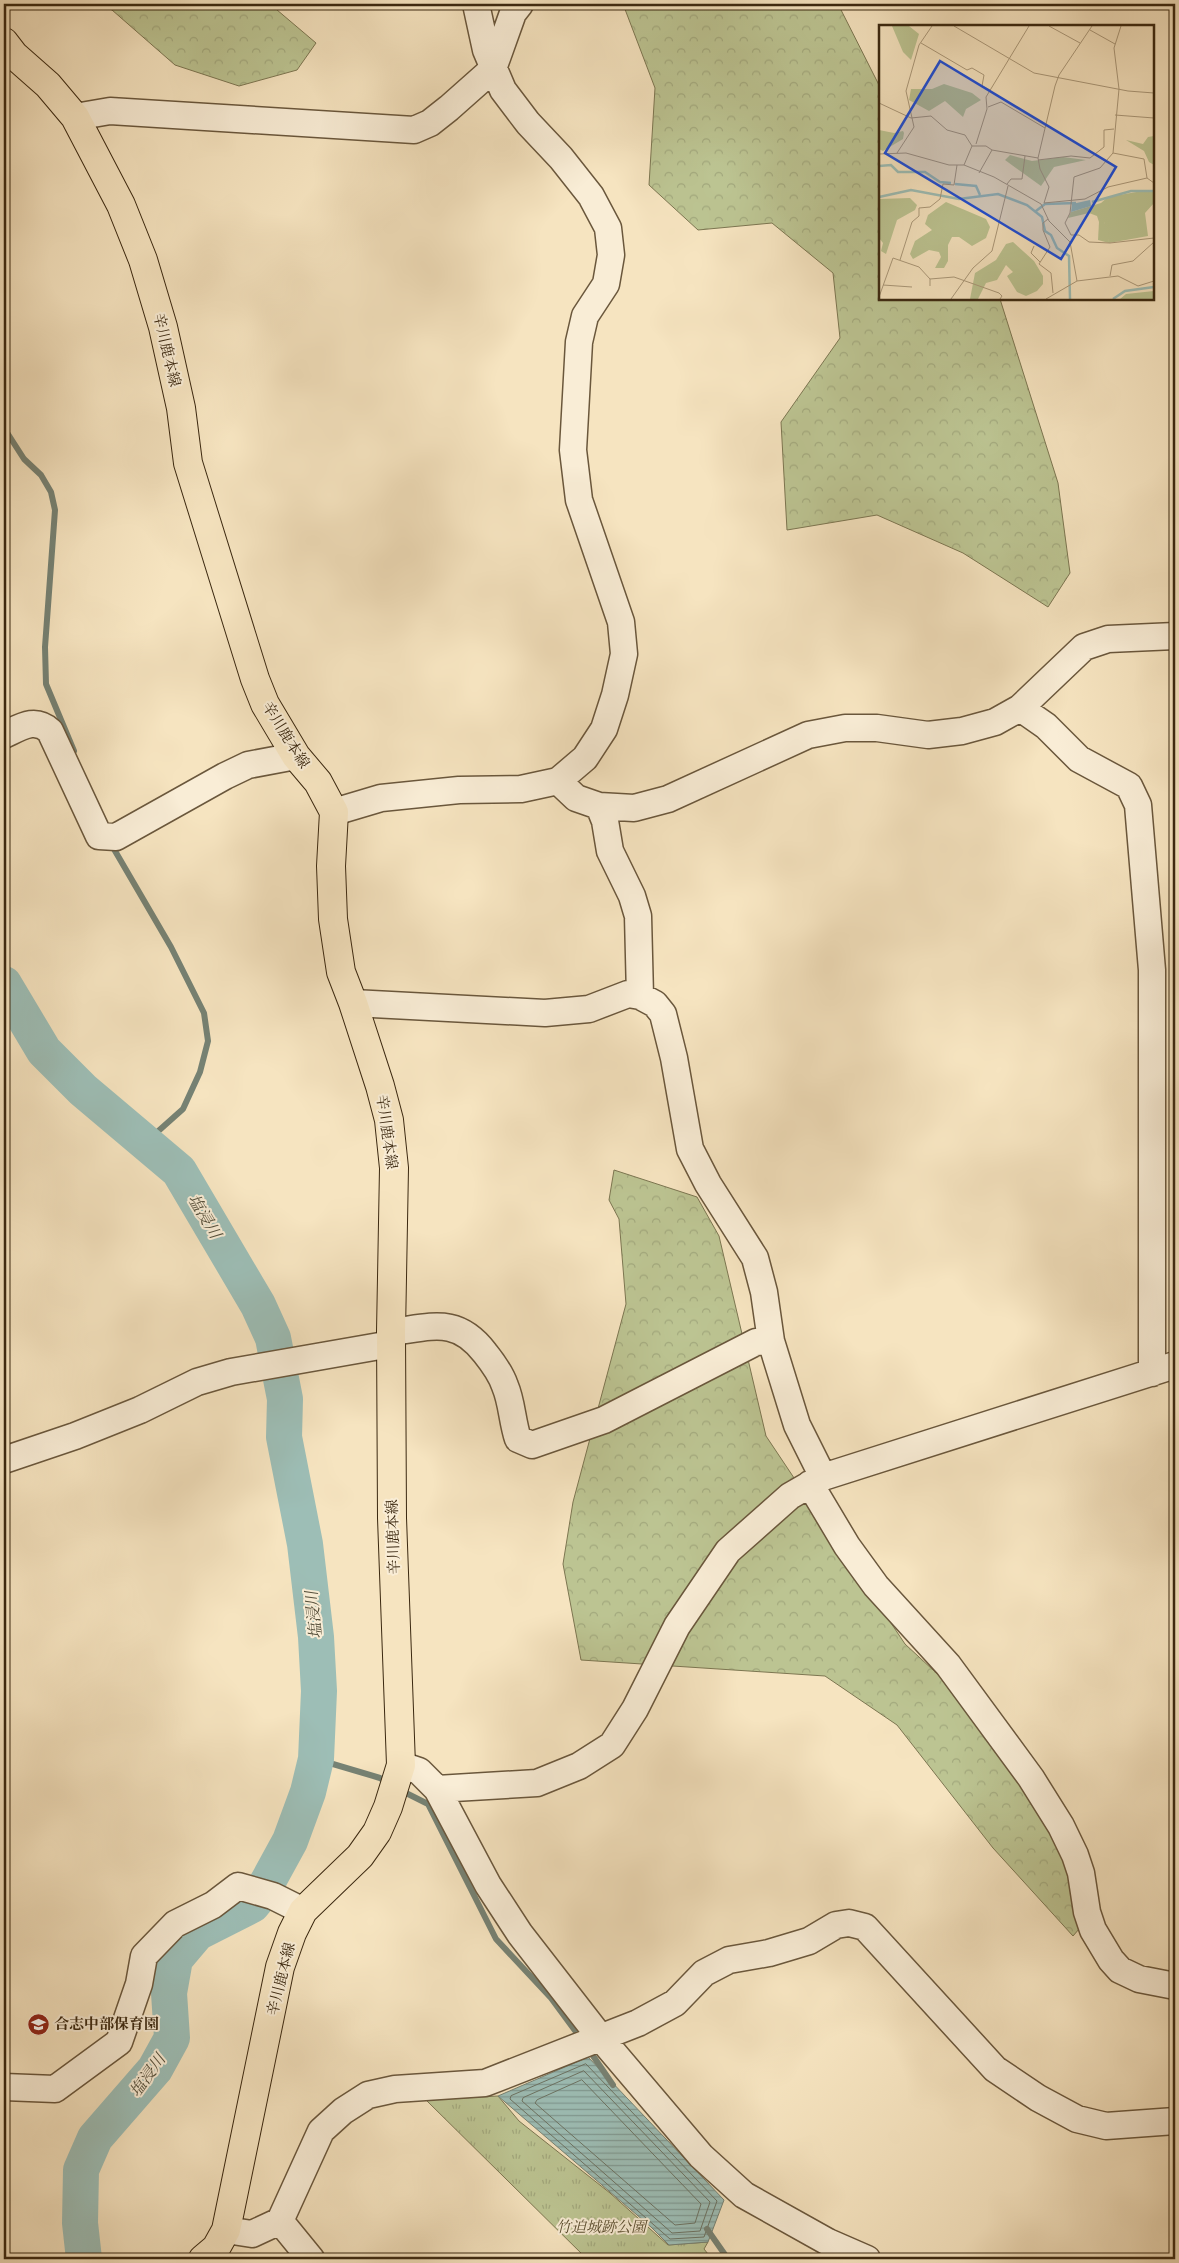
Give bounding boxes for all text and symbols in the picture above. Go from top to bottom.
inset map [879,25,1154,300]
street label: 辛川鹿本線 [147,311,184,389]
street label: 辛川鹿本線 [256,698,314,773]
street label: 辛川鹿本線 [370,1094,401,1171]
water label: 塩浸川 [181,1191,226,1245]
street label: 辛川鹿本線 [383,1499,406,1575]
water label: 塩浸川 [301,1588,329,1640]
street label: 辛川鹿本線 [263,1940,302,2018]
school or university icon: 合志中部保育園 [26,2012,50,2036]
place label: 合志中部保育園 [54,2015,159,2036]
water label: 塩浸川 [126,2049,174,2103]
park label: 竹迫城跡公園 [556,2218,649,2239]

